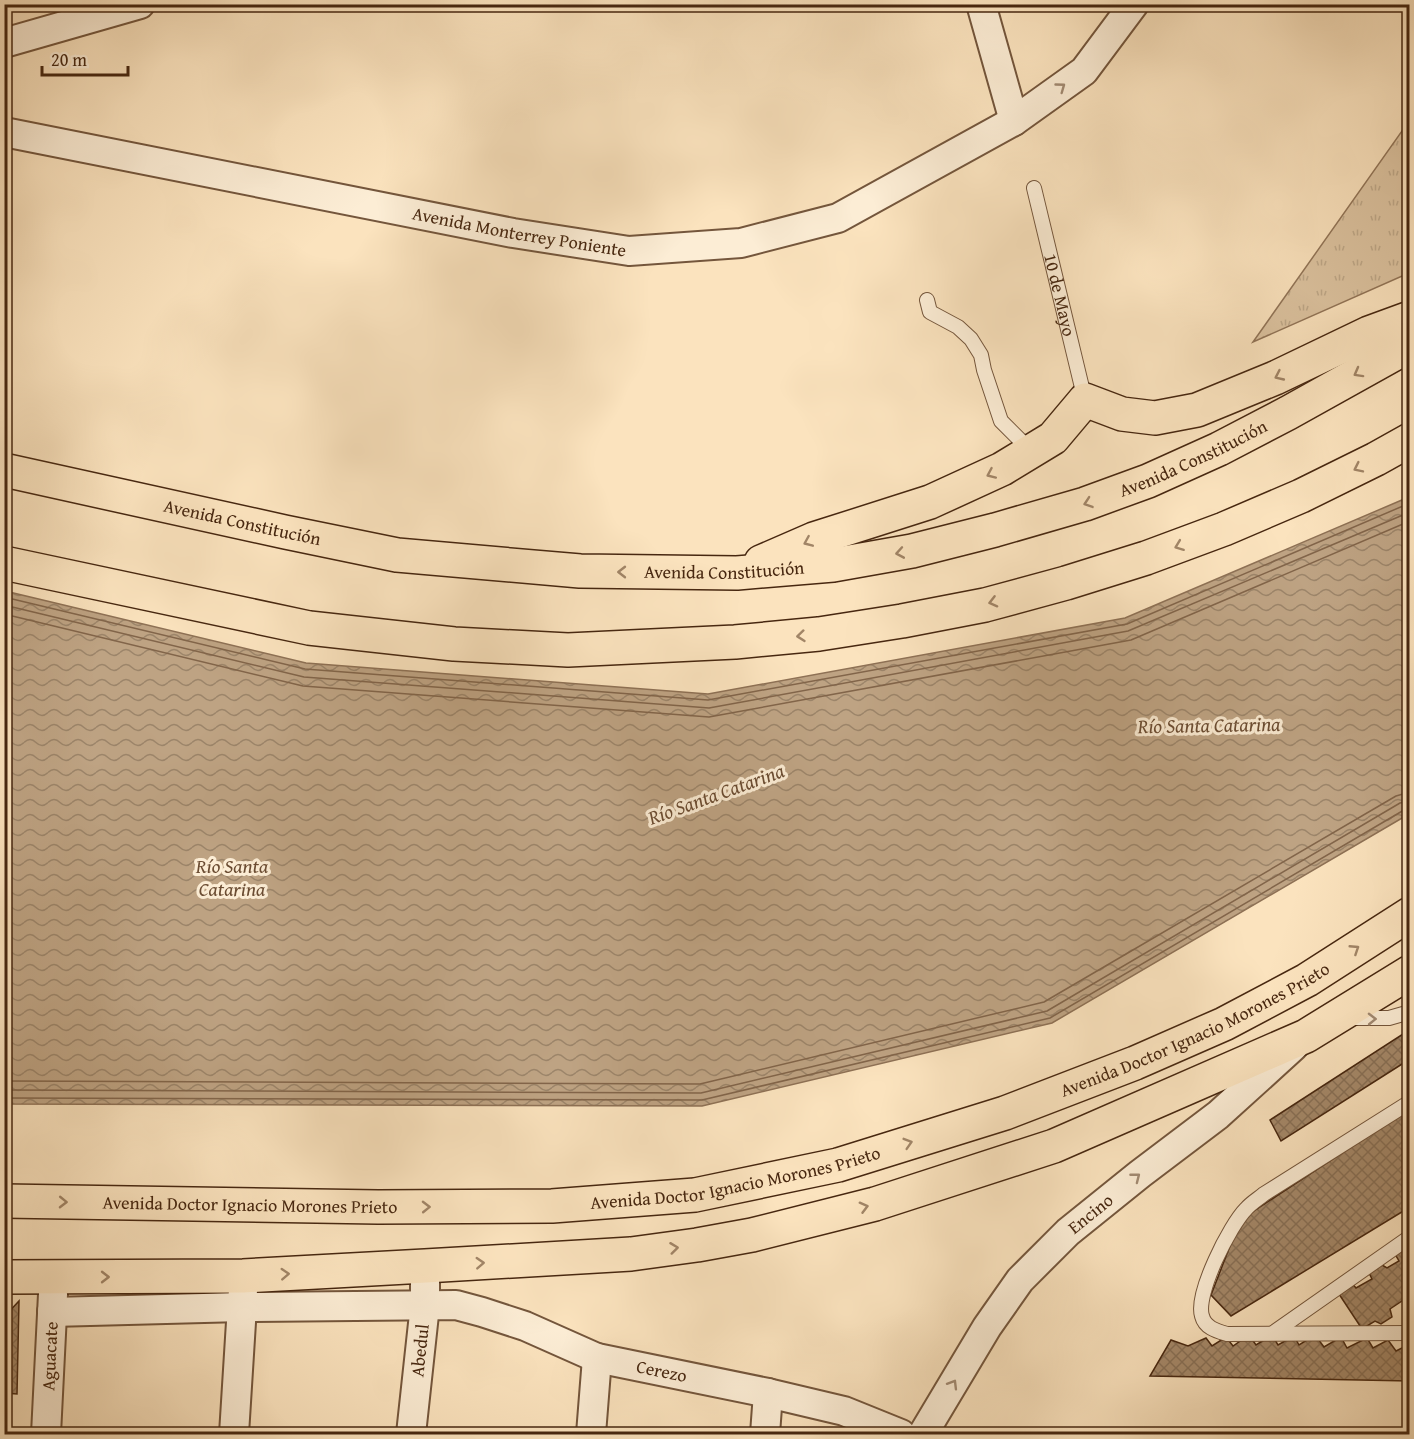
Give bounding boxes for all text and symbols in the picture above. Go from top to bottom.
scale bar [42,39,128,77]
text: 20 m [51,46,87,73]
one-way arrow [1055,83,1066,94]
street label: Avenida Monterrey Poniente [410,199,628,263]
street label: 10 de Mayo [1037,251,1083,339]
one-way arrow [1354,366,1364,377]
one-way arrow [1275,369,1286,381]
street label: Avenida Constitución [1115,412,1272,503]
one-way arrow [1353,461,1364,472]
one-way arrow [986,467,997,479]
street label: Avenida Constitución [161,492,324,552]
one-way arrow [1083,495,1094,508]
one-way arrow [804,535,815,547]
one-way arrow [1174,538,1185,551]
one-way arrow [895,546,905,559]
street label: Avenida Constitución [644,553,805,586]
one-way arrow [618,566,627,578]
one-way arrow [988,595,998,608]
one-way arrow [796,629,805,642]
water label: Río Santa Catarina [1136,709,1281,740]
water label: Río Santa Catarina [643,755,789,832]
water label: Río Santa Catarina [195,851,269,903]
one-way arrow [1349,944,1359,956]
street label: Avenida Doctor Ignacio Morones Prieto [1056,955,1335,1104]
one-way arrow [1367,1012,1376,1025]
one-way arrow [902,1138,913,1150]
street label: Avenida Doctor Ignacio Morones Prieto [589,1139,884,1216]
one-way arrow [1129,1174,1140,1185]
street label: Encino [1062,1187,1119,1240]
street label: Avenida Doctor Ignacio Morones Prieto [102,1189,397,1220]
one-way arrow [58,1196,67,1208]
one-way arrow [421,1201,430,1213]
one-way arrow [859,1202,869,1214]
one-way arrow [669,1242,679,1255]
one-way arrow [475,1256,484,1269]
one-way arrow [280,1267,289,1280]
one-way arrow [100,1271,109,1283]
street label: Aguacate [34,1321,65,1391]
street label: Abedul [403,1323,436,1378]
street label: Cerezo [634,1352,689,1389]
one-way arrow [945,1380,957,1390]

